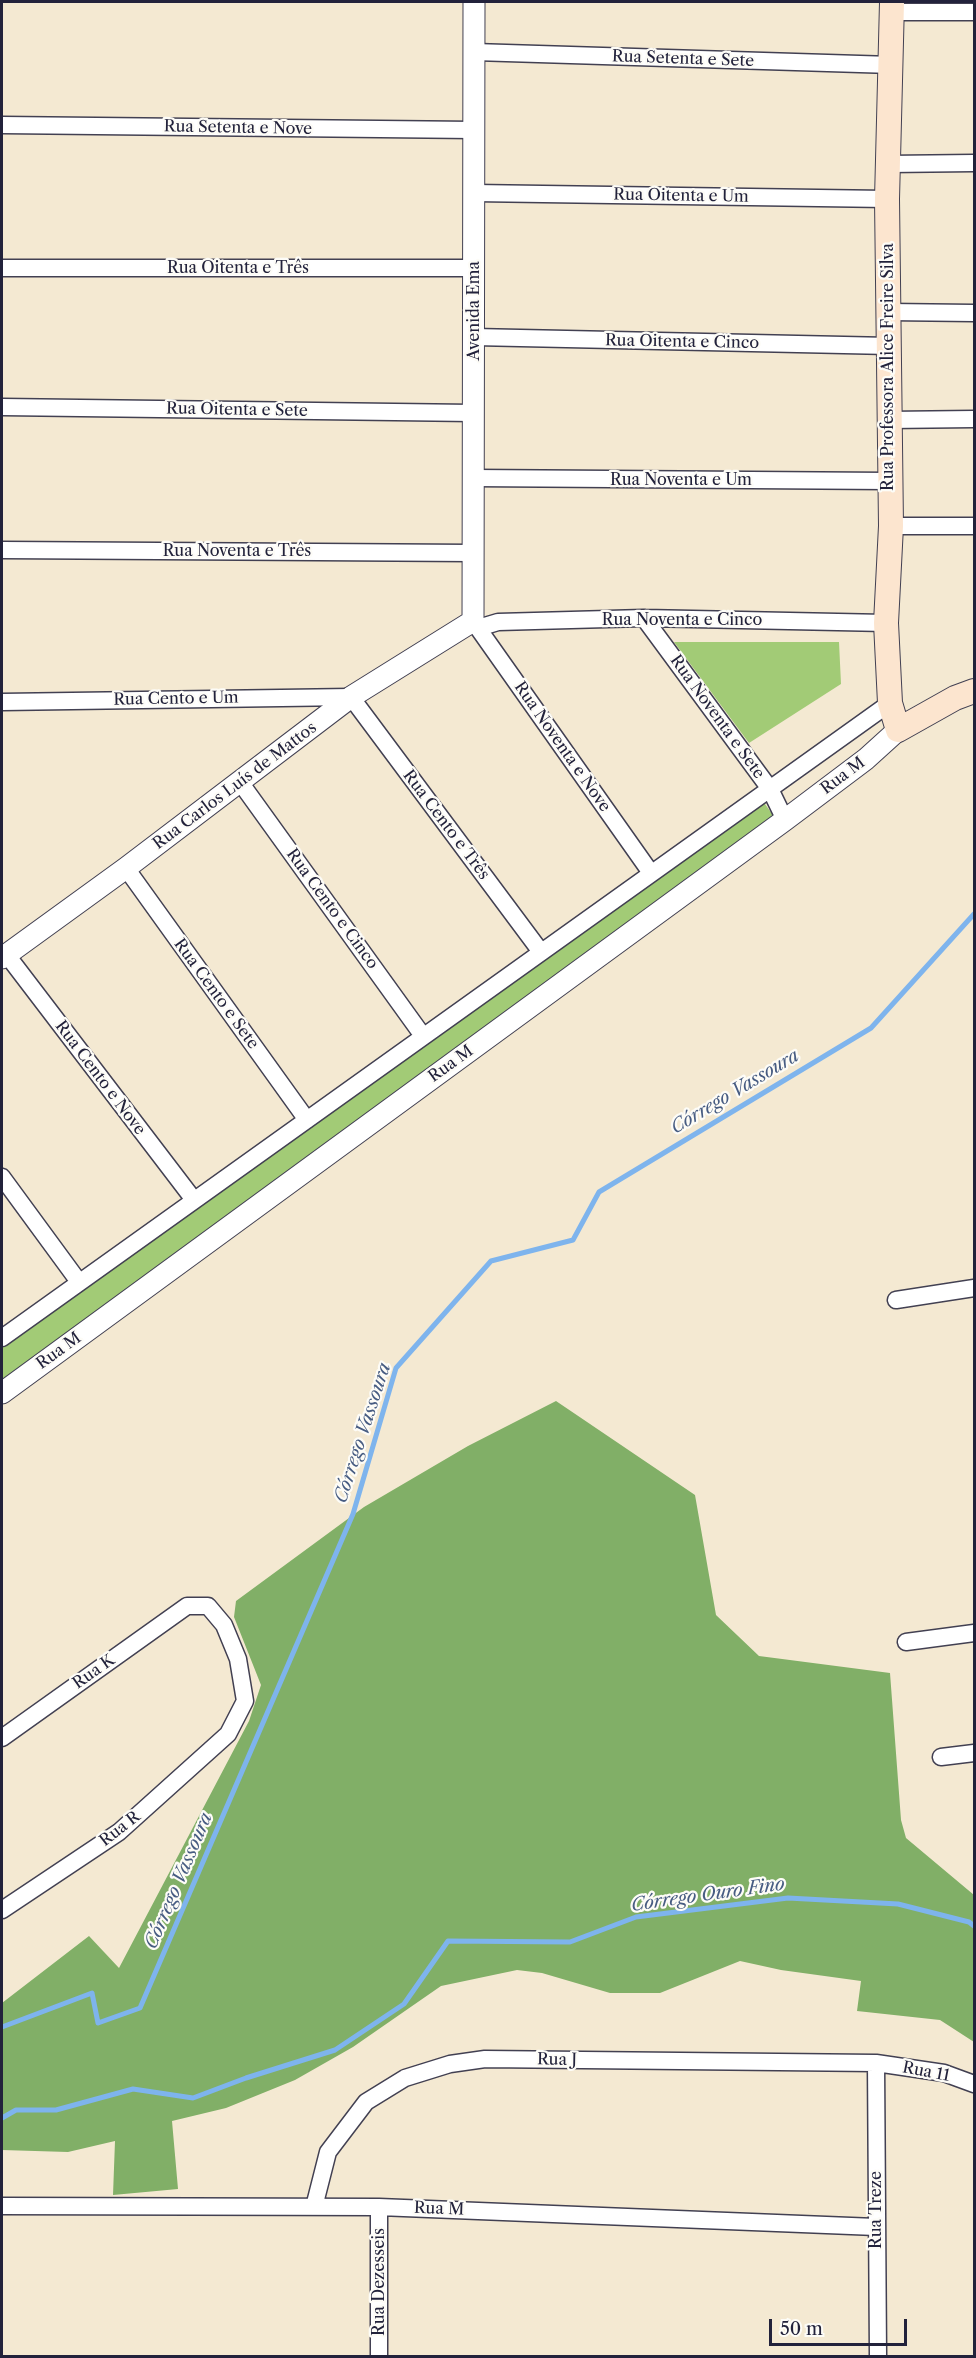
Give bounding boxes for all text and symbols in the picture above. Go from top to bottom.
street label: Rua Setenta e Sete [612,47,754,71]
street label: Rua Setenta e Nove [164,117,312,139]
street label: Rua Oitenta e Um [613,185,749,207]
street label: Rua Professora Alice Freire Silva [878,243,898,491]
street label: Rua Oitenta e Três [167,258,309,278]
street label: Avenida Ema [464,261,484,361]
street label: Rua Oitenta e Cinco [605,331,759,353]
street label: Rua Oitenta e Sete [166,399,308,421]
street label: Rua Noventa e Um [610,470,752,490]
street label: Rua Noventa e Três [163,541,311,561]
street label: Rua Noventa e Cinco [602,610,762,630]
street label: Rua Noventa e Sete [666,651,768,783]
street label: Rua Noventa e Nove [510,678,614,816]
street label: Rua Cento e Um [113,688,239,710]
street label: Rua Carlos Luís de Mattos [150,718,320,854]
street label: Rua M [817,753,869,799]
street label: Rua Cento e Três [399,767,493,883]
street label: Rua Cento e Cinco [282,845,382,973]
street label: Rua Cento e Sete [170,935,262,1053]
street label: Rua Cento e Nove [51,1017,149,1139]
street label: Rua M [425,1041,477,1087]
water label: Córrego Vassoura [667,1045,803,1139]
street label: Rua M [33,1328,85,1374]
water label: Córrego Vassoura [330,1360,396,1506]
street label: Rua K [69,1651,119,1693]
street label: Rua R [96,1807,144,1851]
water label: Córrego Vassoura [141,1810,217,1952]
water label: Córrego Ouro Fino [630,1874,786,1916]
street label: Rua J [537,2050,577,2070]
street label: Rua 11 [901,2058,951,2086]
street label: Rua Treze [866,2171,886,2249]
street label: Rua M [413,2199,465,2219]
street label: Rua Dezesseis [369,2228,389,2336]
scale bar [772,2307,910,2345]
text: 50 m [780,2318,823,2340]

